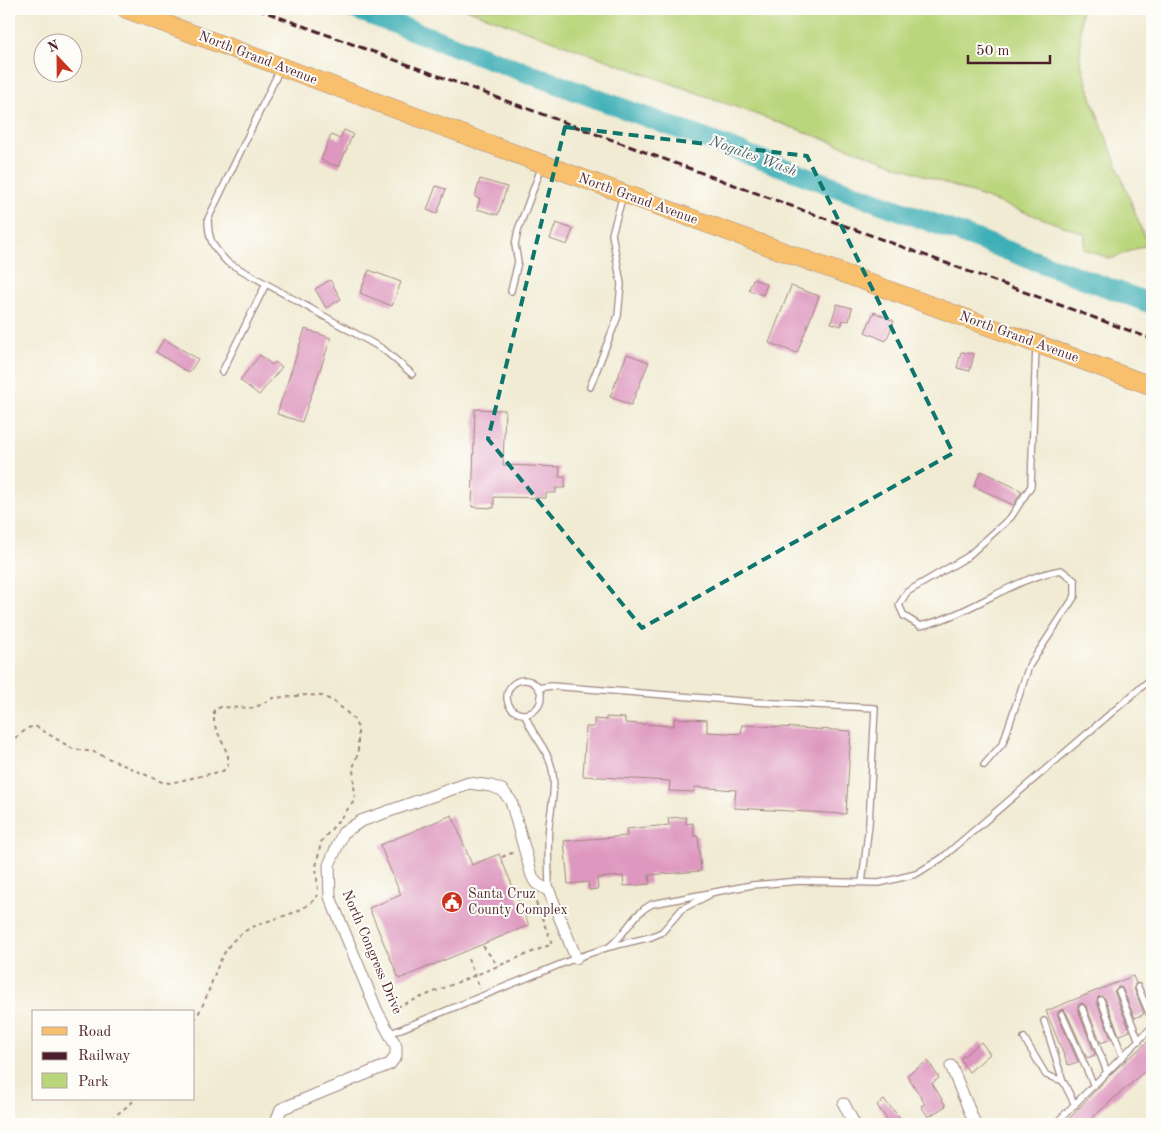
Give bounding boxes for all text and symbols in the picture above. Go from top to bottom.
street label: North Grand Avenue [197,29,319,87]
north arrow [32,32,82,82]
scale bar [968,32,1051,64]
text: N [46,38,61,55]
text: 50 m [976,44,1010,59]
water label: Nogales Wash [706,134,799,180]
street label: North Grand Avenue [576,171,700,227]
street label: North Grand Avenue [957,309,1081,365]
place label: Santa Cruz County Complex [468,887,568,917]
street label: North Congress Drive [340,888,404,1016]
public building icon: Santa Cruz County Complex [440,890,464,914]
legend [32,1010,195,1100]
text: Road [78,1025,112,1040]
text: Railway [78,1049,131,1064]
text: Park [78,1075,109,1090]

